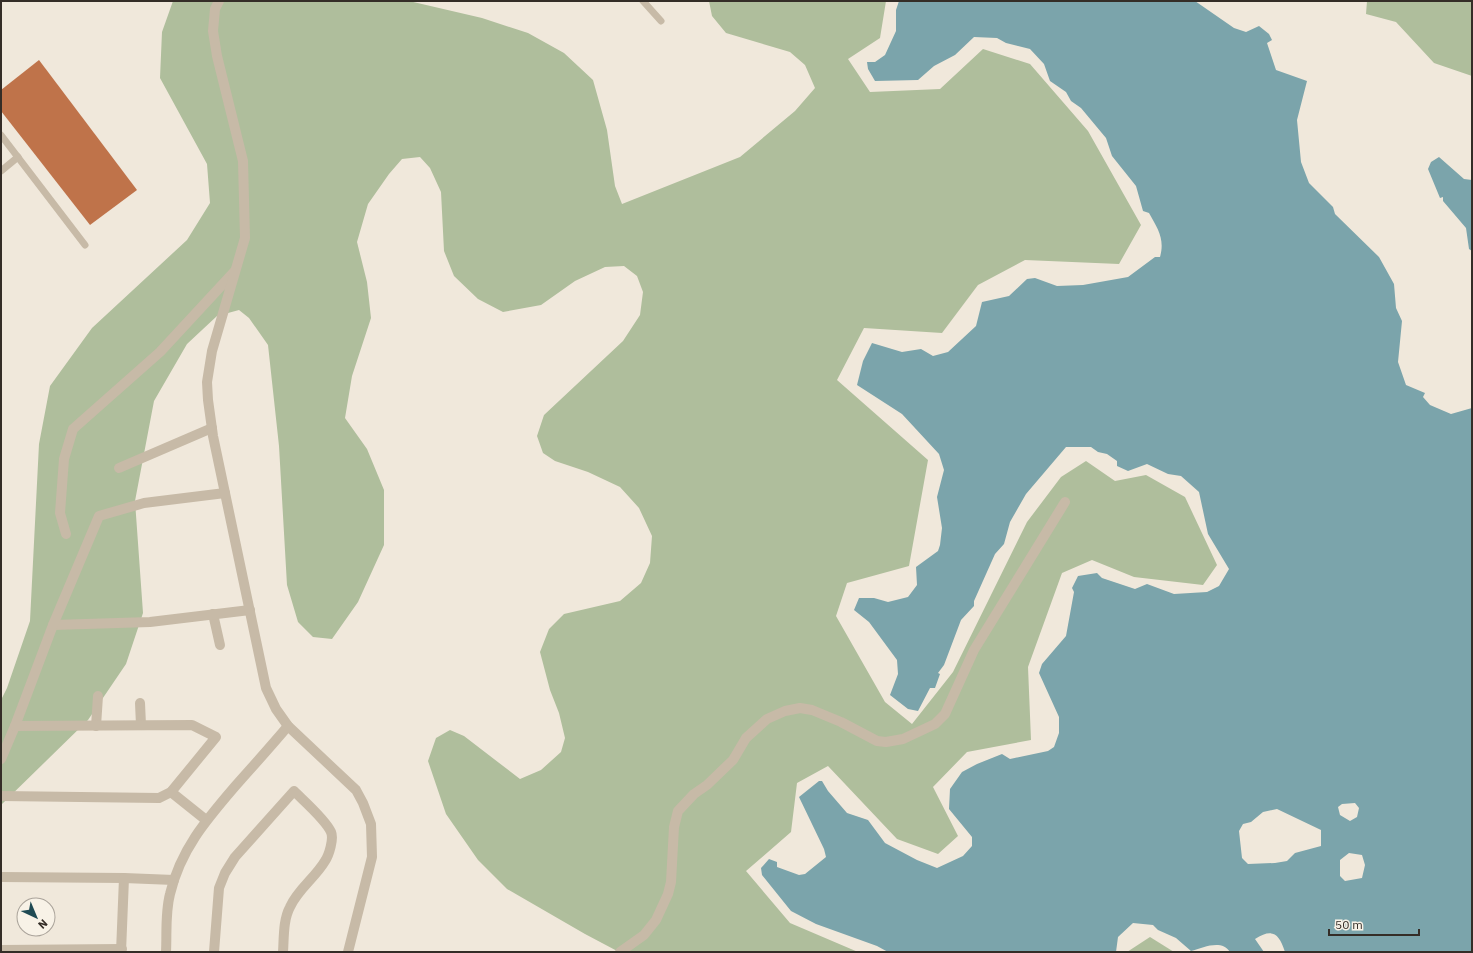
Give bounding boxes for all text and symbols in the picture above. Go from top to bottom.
north arrow [16,897,56,937]
scale bar [1329,911,1419,937]
text: N [35,916,51,932]
text: 50 m [1335,917,1363,932]

